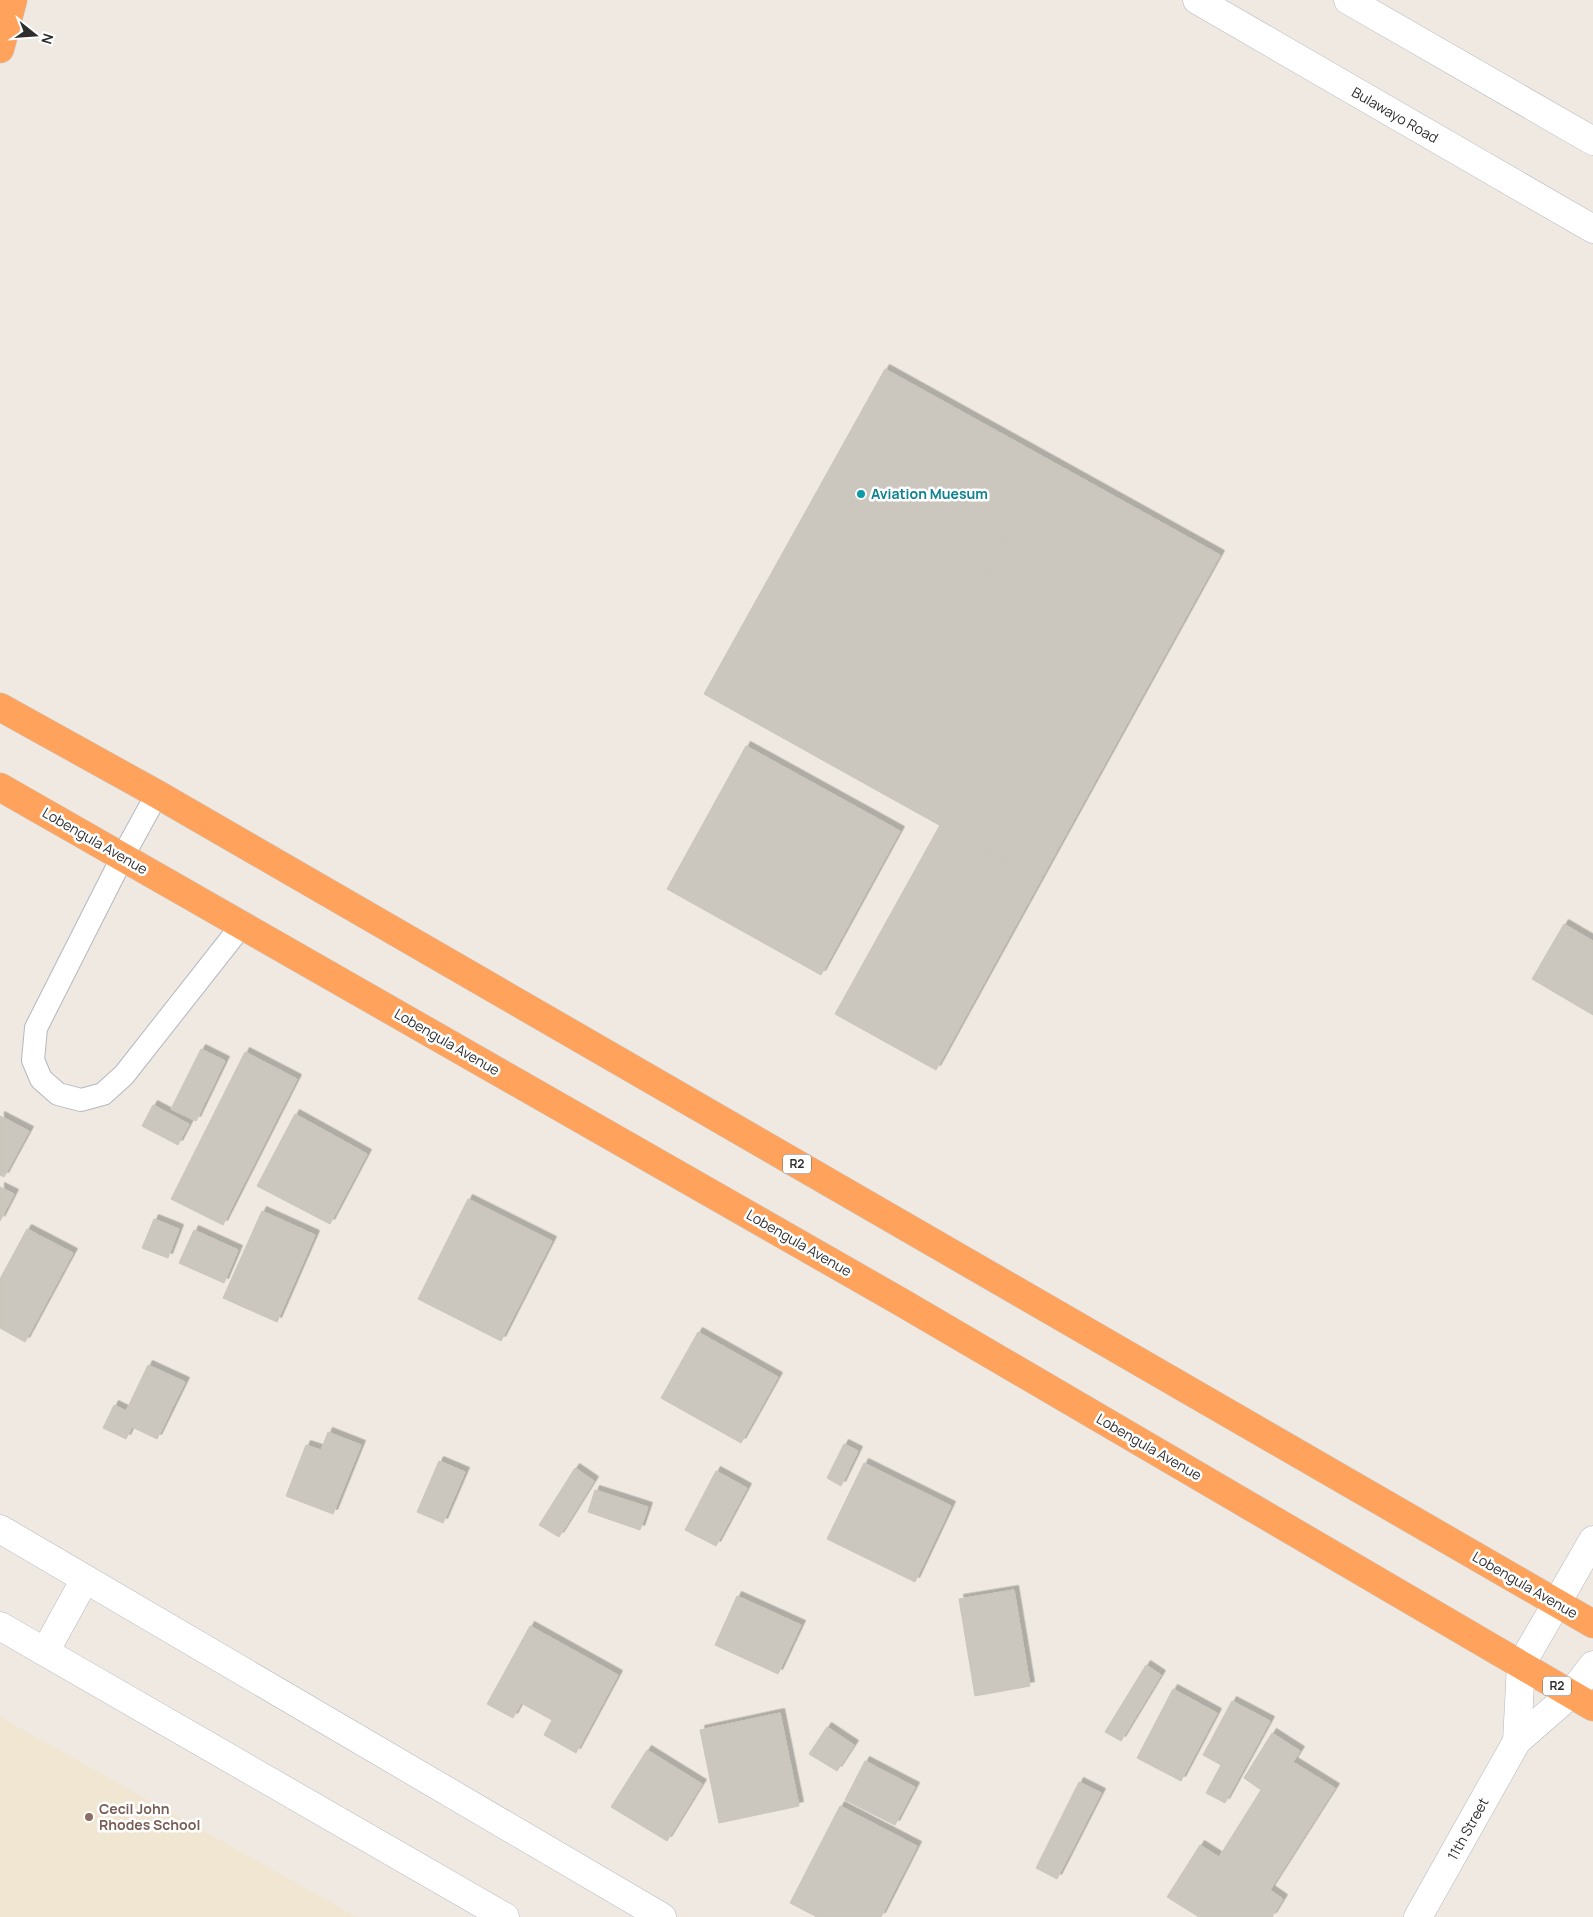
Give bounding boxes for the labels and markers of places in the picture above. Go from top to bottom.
place label: Aviation Muesum [871,484,988,503]
marker: Aviation Muesum [855,488,867,500]
place label: Cecil John Rhodes School [99,1799,200,1834]
marker: Cecil John Rhodes School [83,1811,95,1823]

